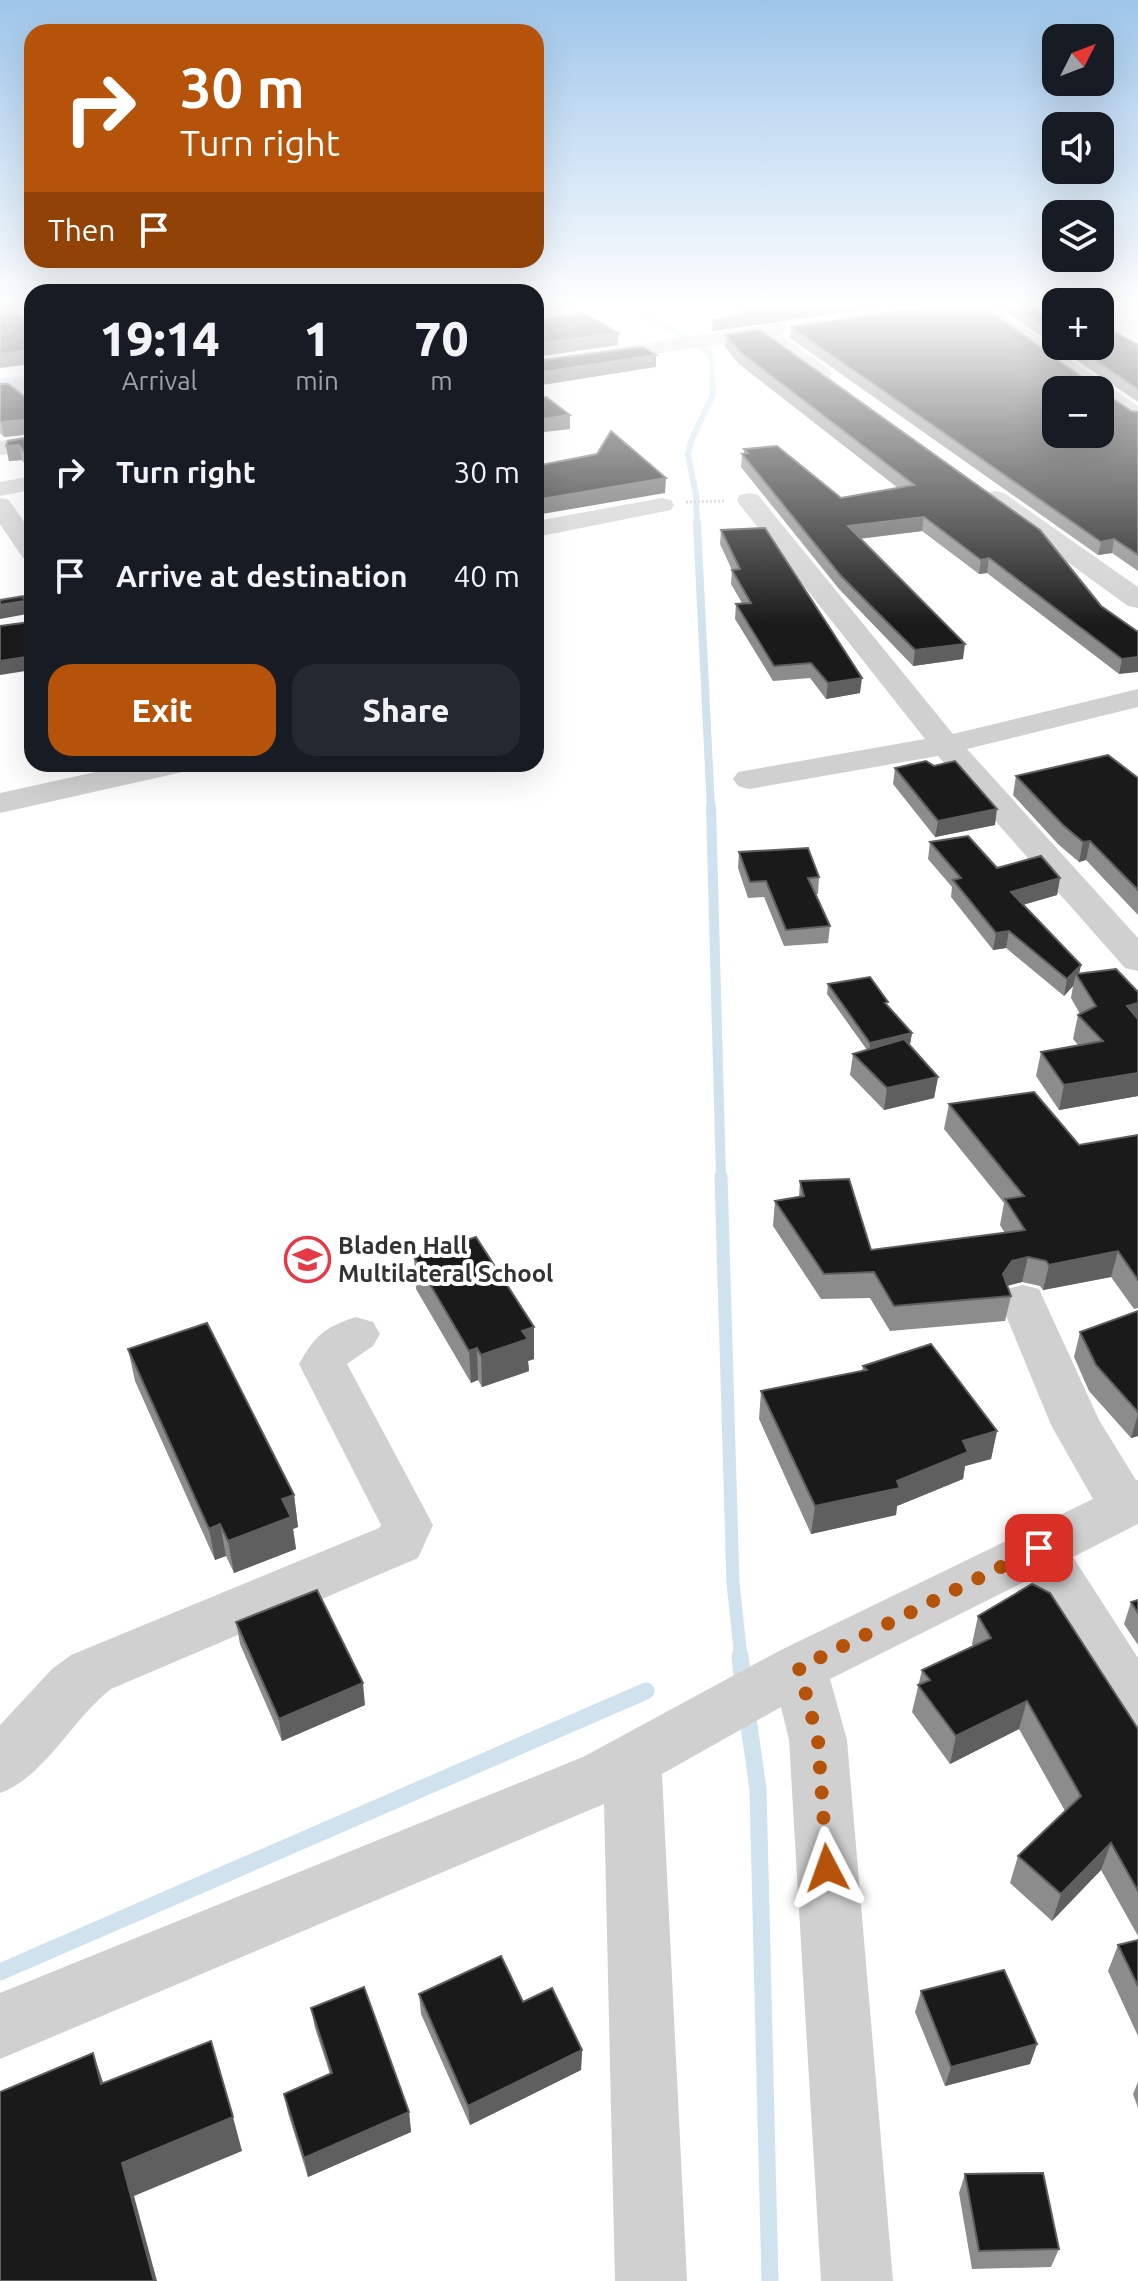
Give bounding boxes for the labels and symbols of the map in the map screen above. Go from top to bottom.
north arrow [1042,24,1114,96]
place label: Bladen Hall Multilateral School [338,1232,553,1287]
school or university icon: Bladen Hall Multilateral School [283,1236,331,1284]
pin [1005,1514,1073,1582]
position arrow [785,1826,869,1910]

